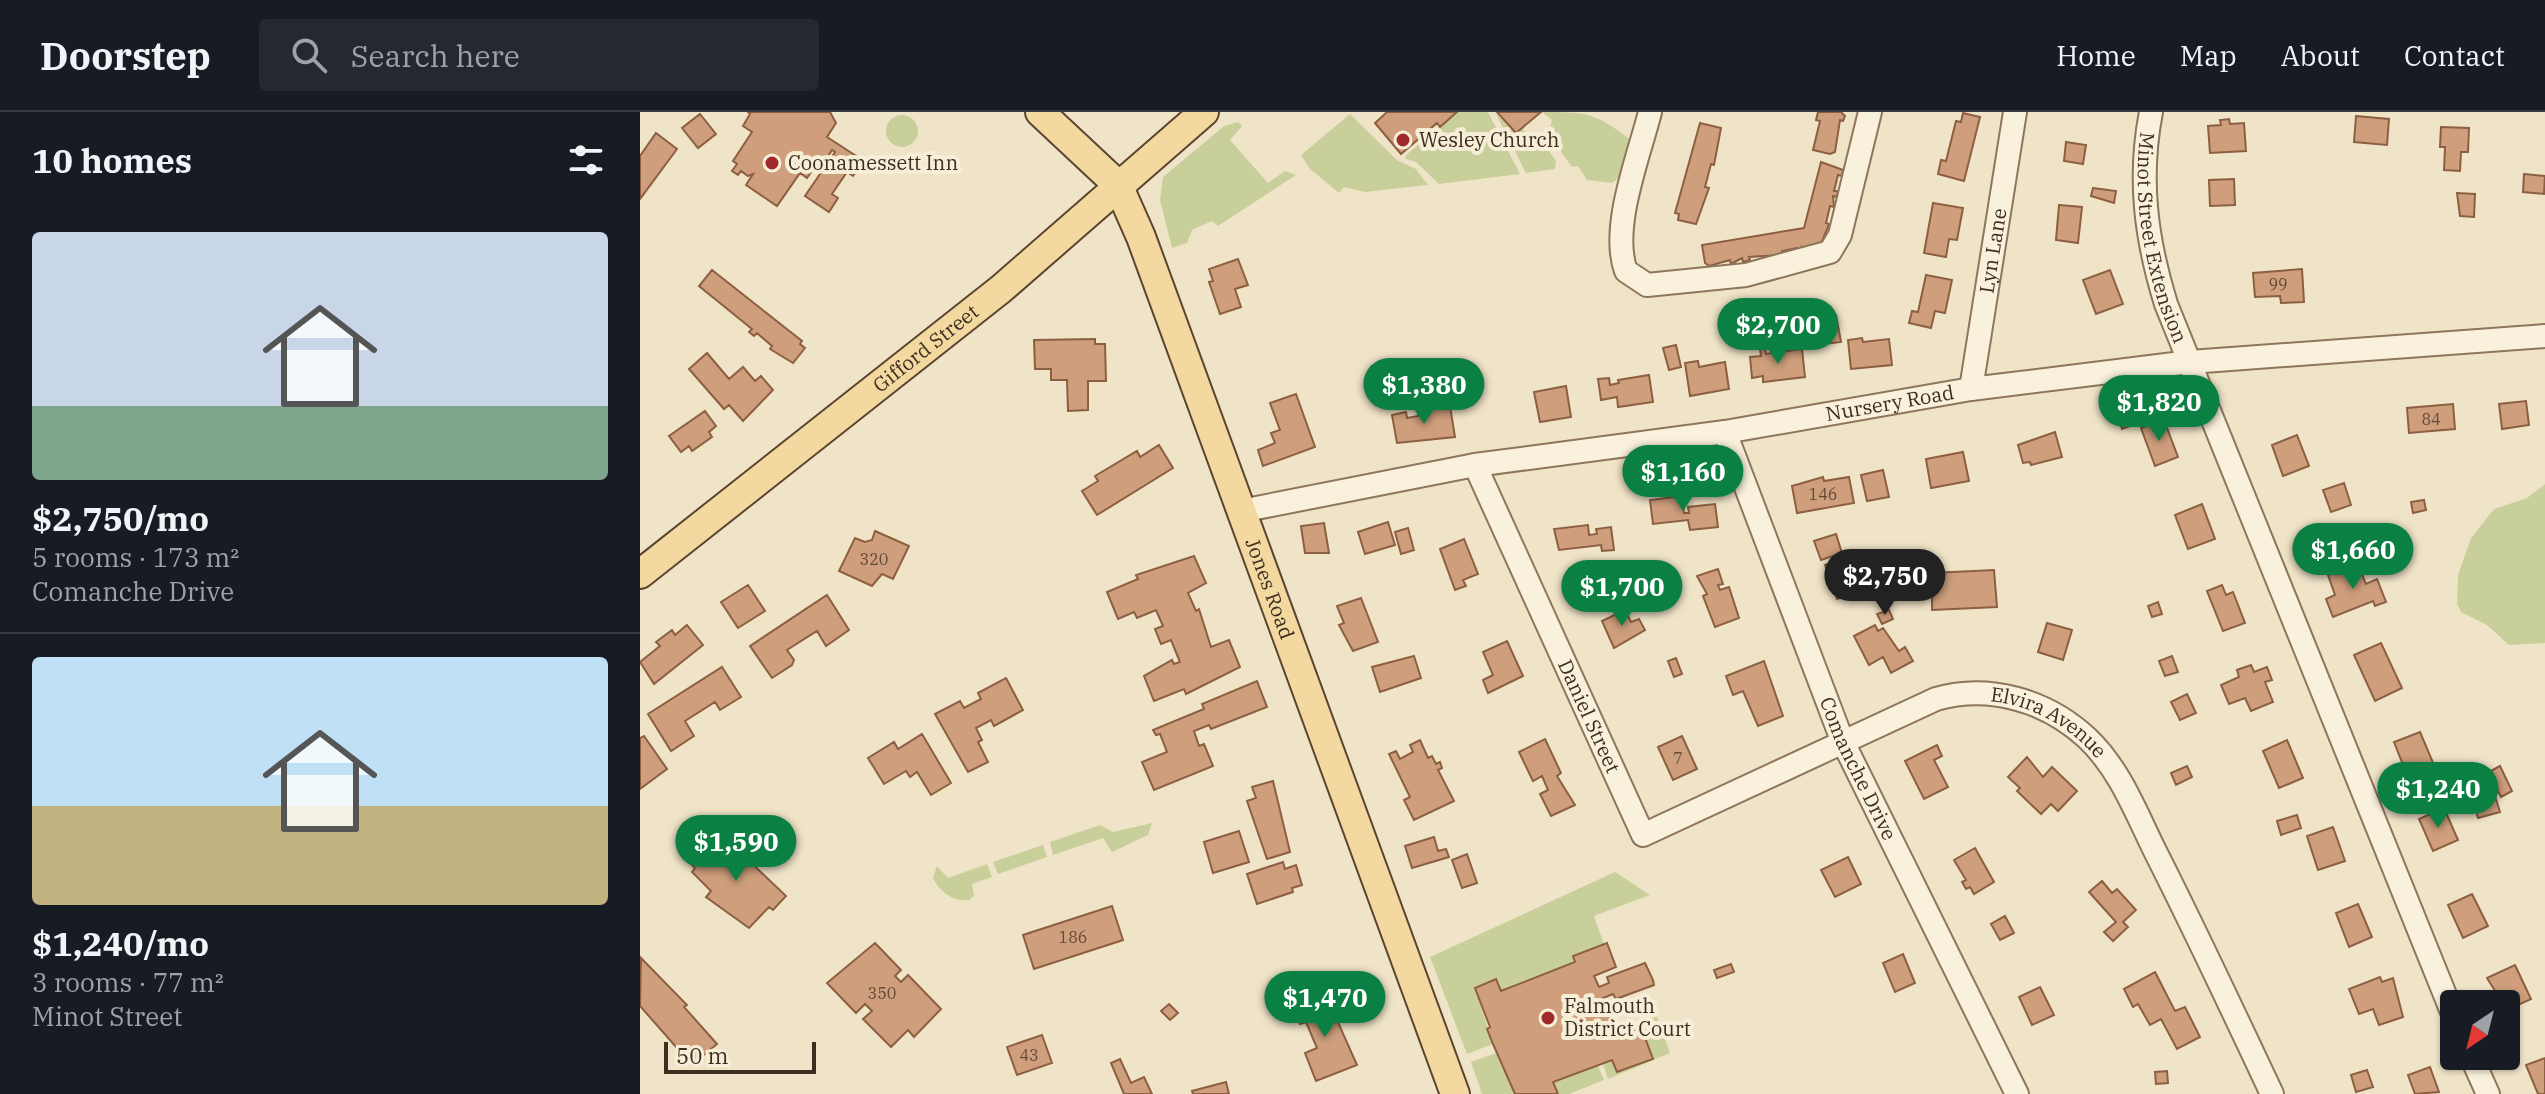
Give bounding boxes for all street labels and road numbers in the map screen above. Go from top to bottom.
street label: Minot Street Extension [2132,131,2194,347]
street label: Lyn Lane [1972,206,2013,295]
street label: Gifford Street [867,298,984,398]
street label: Nursery Road [1823,378,1956,427]
street label: Jones Road [1239,534,1301,643]
street label: Daniel Street [1552,655,1627,777]
street label: Elvira Avenue [1989,680,2113,763]
street label: Comanche Drive [1814,693,1903,845]

